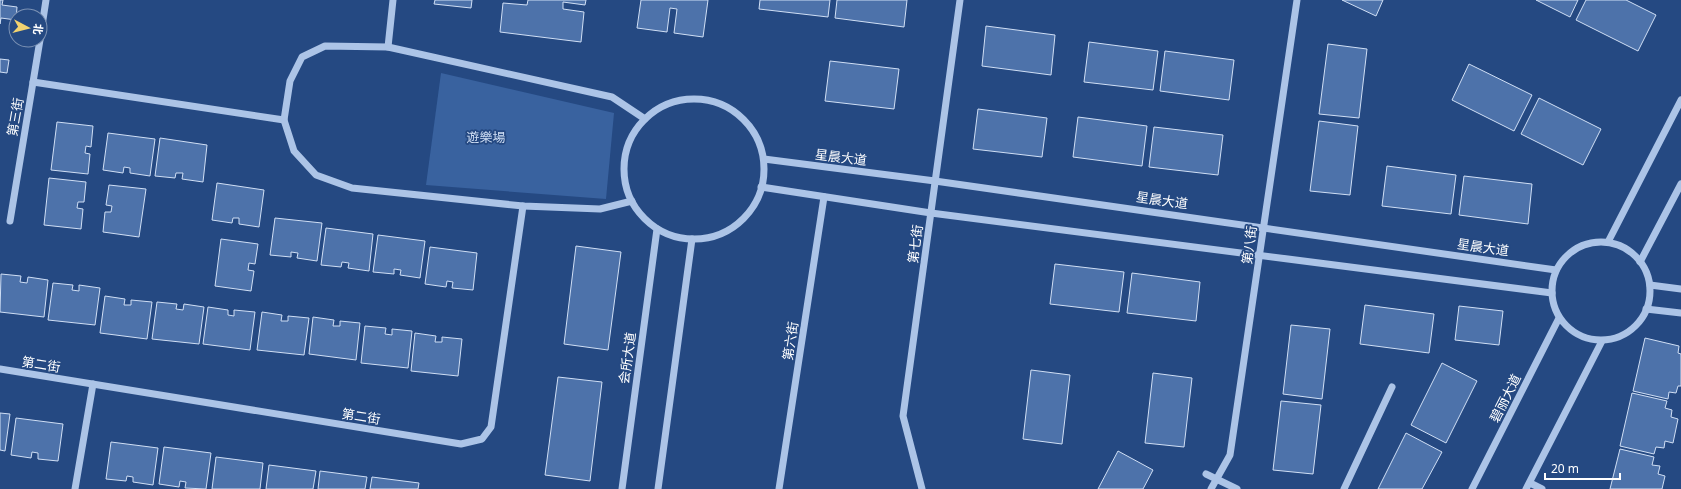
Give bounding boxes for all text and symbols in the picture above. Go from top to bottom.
north arrow [8,8,48,48]
text: 北 [30,23,47,36]
street label: 第三街 [3,96,27,138]
park label: 遊樂場 [466,128,506,146]
street label: 星晨大道 [814,145,868,169]
street label: 星晨大道 [1135,187,1189,213]
street label: 第七街 [903,223,927,265]
street label: 第八街 [1237,224,1261,266]
street label: 星晨大道 [1456,234,1510,260]
street label: 第六街 [778,320,802,362]
street label: 会所大道 [614,331,640,385]
street label: 第二街 [20,352,62,376]
street label: 碧丽大道 [1485,371,1525,425]
street label: 第二街 [340,404,382,428]
scale bar [1545,455,1620,481]
text: 20 m [1551,460,1579,477]

